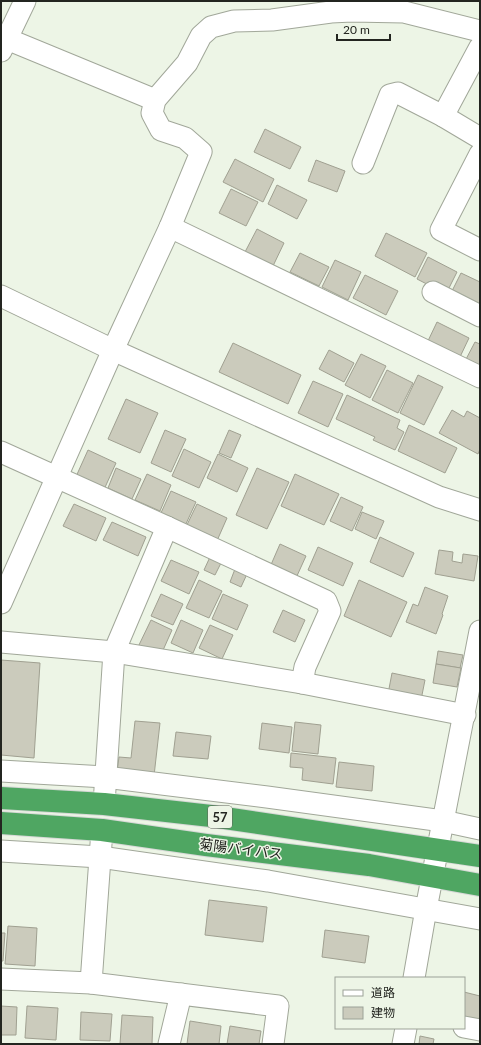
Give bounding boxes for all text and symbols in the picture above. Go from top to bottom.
scale bar [337,16,390,42]
text: 20 m [343,22,370,37]
road number: 57 [208,806,232,828]
street label: 菊陽バイパス [198,835,284,862]
legend [335,977,465,1029]
text: 道路 [371,985,395,1000]
text: 建物 [371,1005,395,1020]

